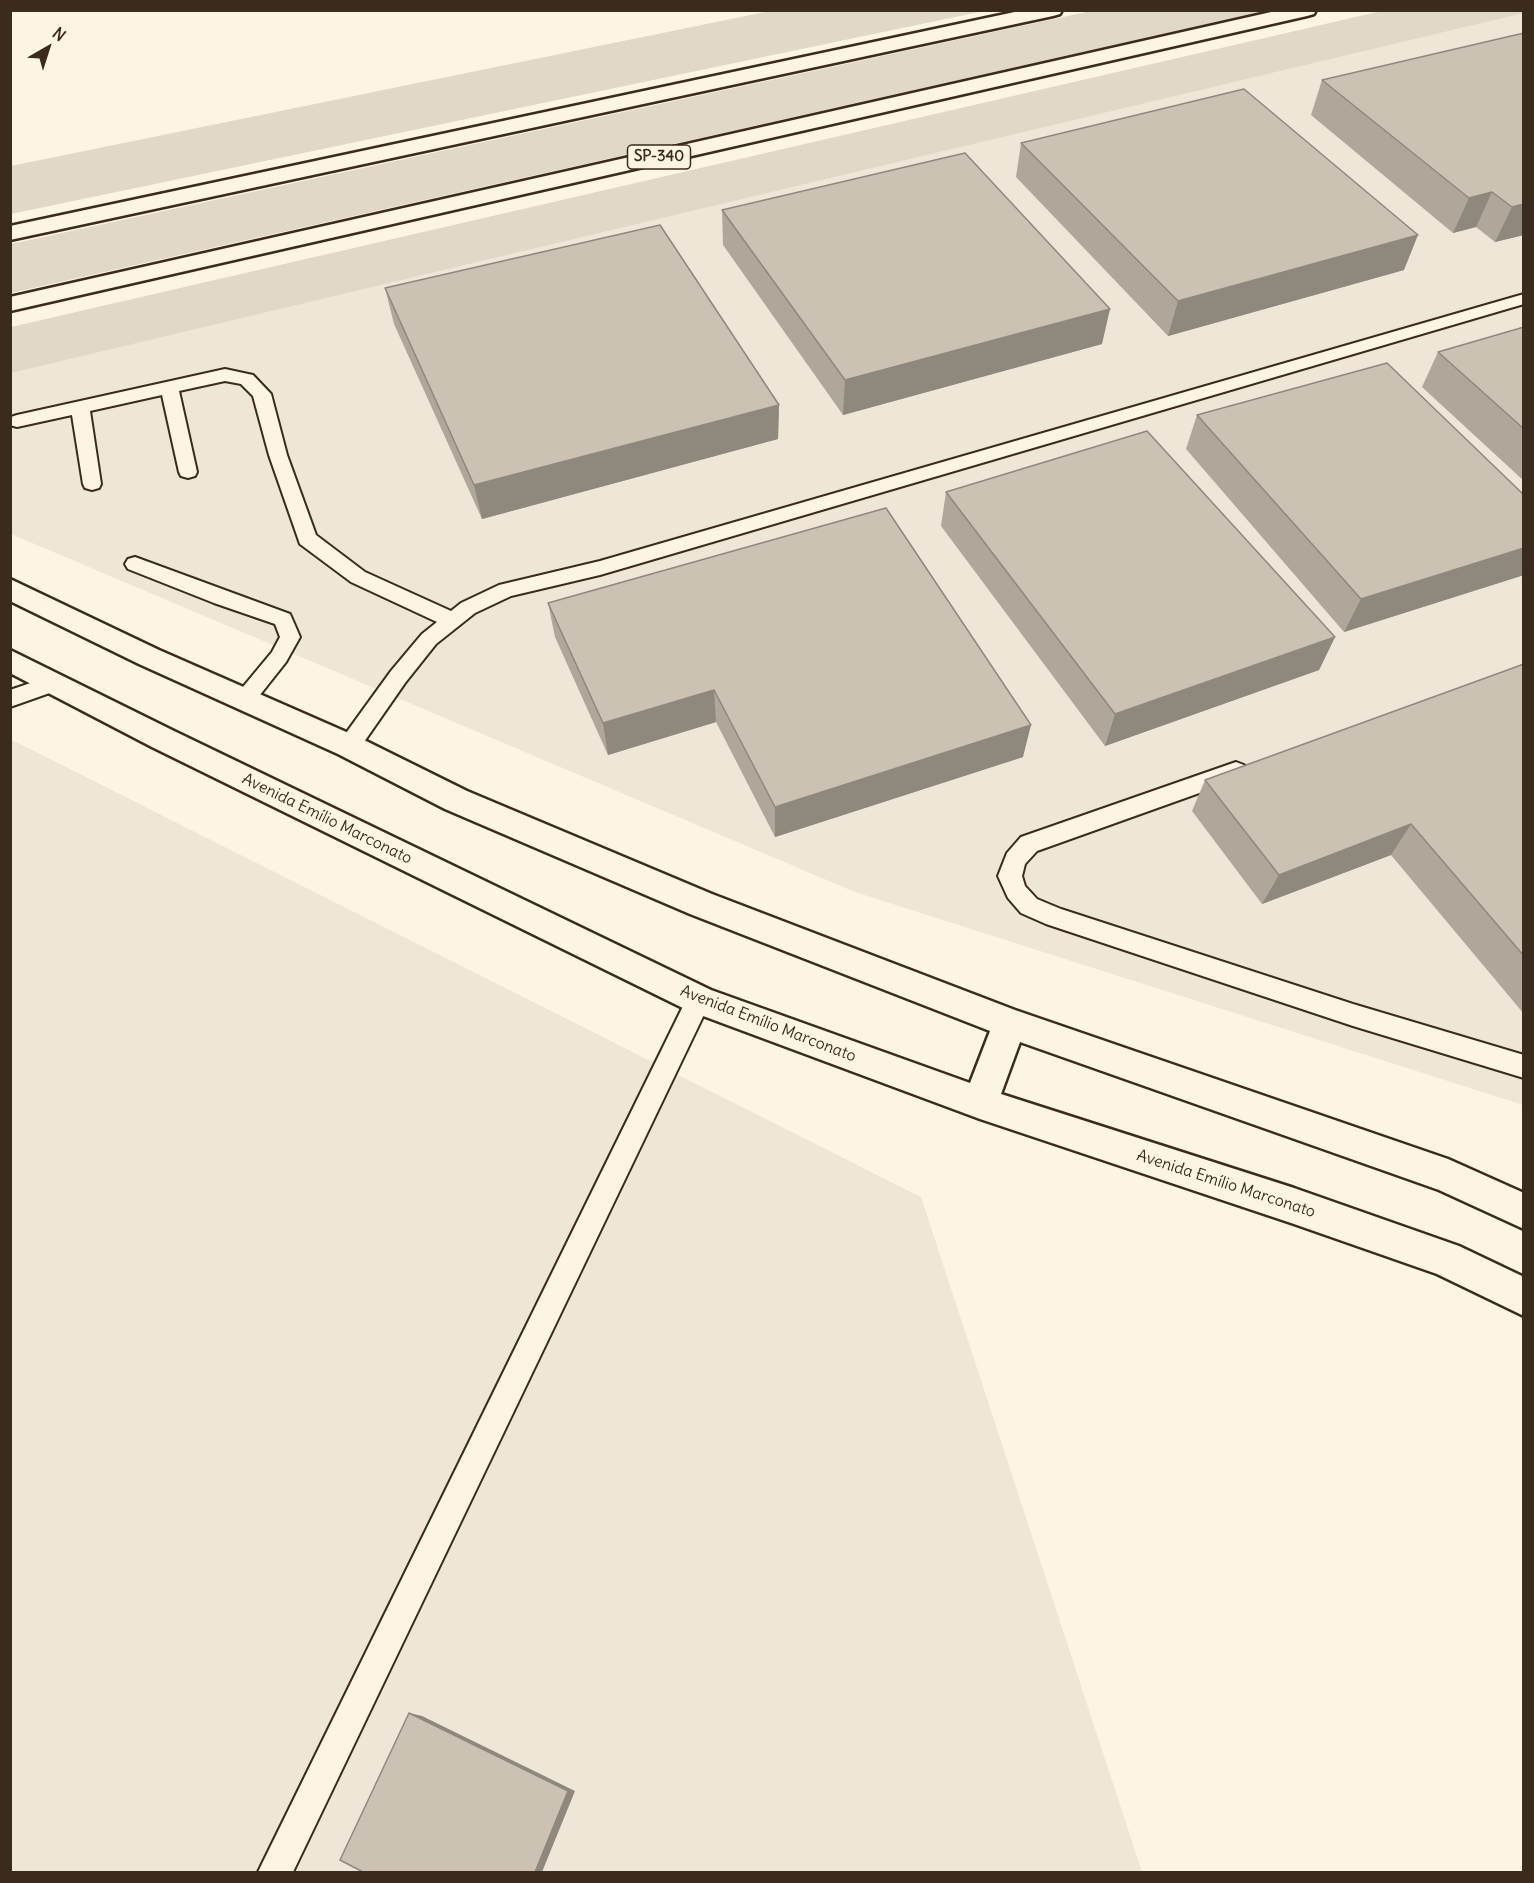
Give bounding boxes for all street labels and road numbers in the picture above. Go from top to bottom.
road number: SP-340 [628,145,690,169]
street label: Avenida Emílio Marconato [239,769,415,869]
street label: Avenida Emílio Marconato [677,982,859,1066]
street label: Avenida Emílio Marconato [1134,1146,1318,1222]

